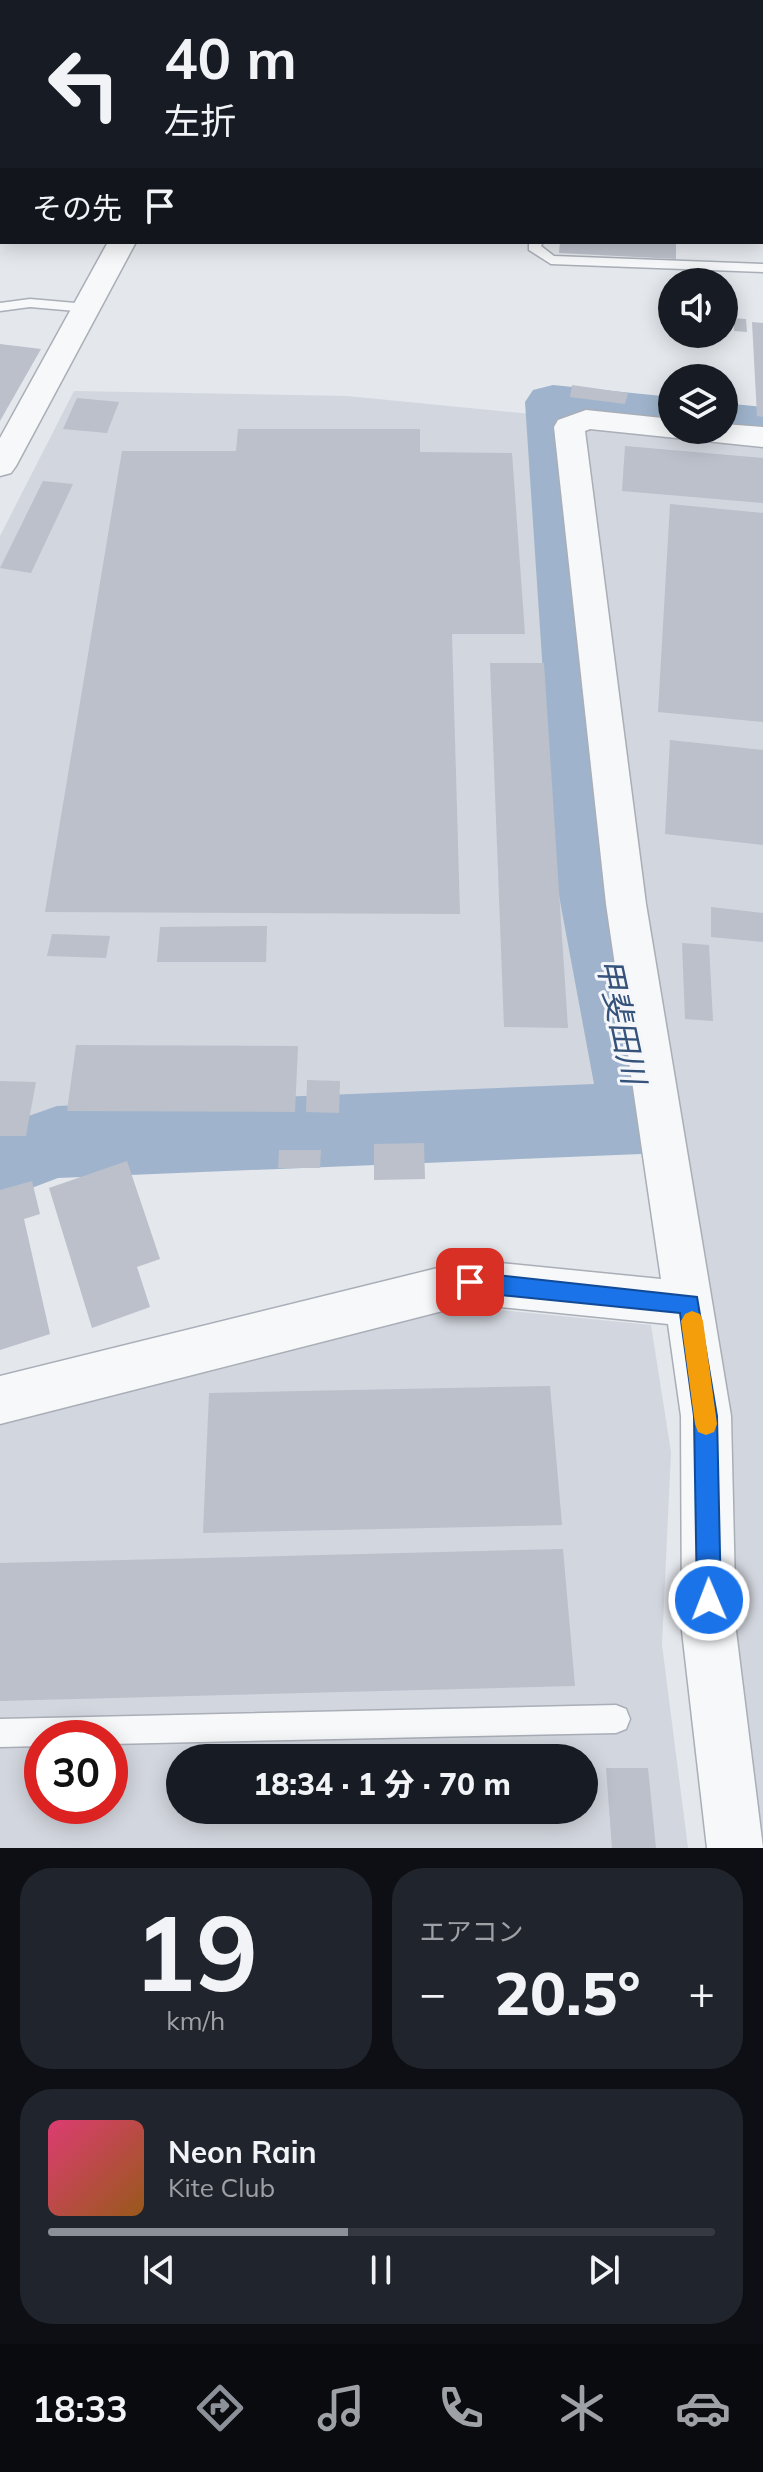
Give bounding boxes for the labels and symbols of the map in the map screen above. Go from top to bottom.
water label: 甲斐田川 [589,954,655,1090]
pin [436,1248,504,1316]
position arrow [667,1558,751,1642]
speed limit sign: 30 [24,1720,128,1824]

